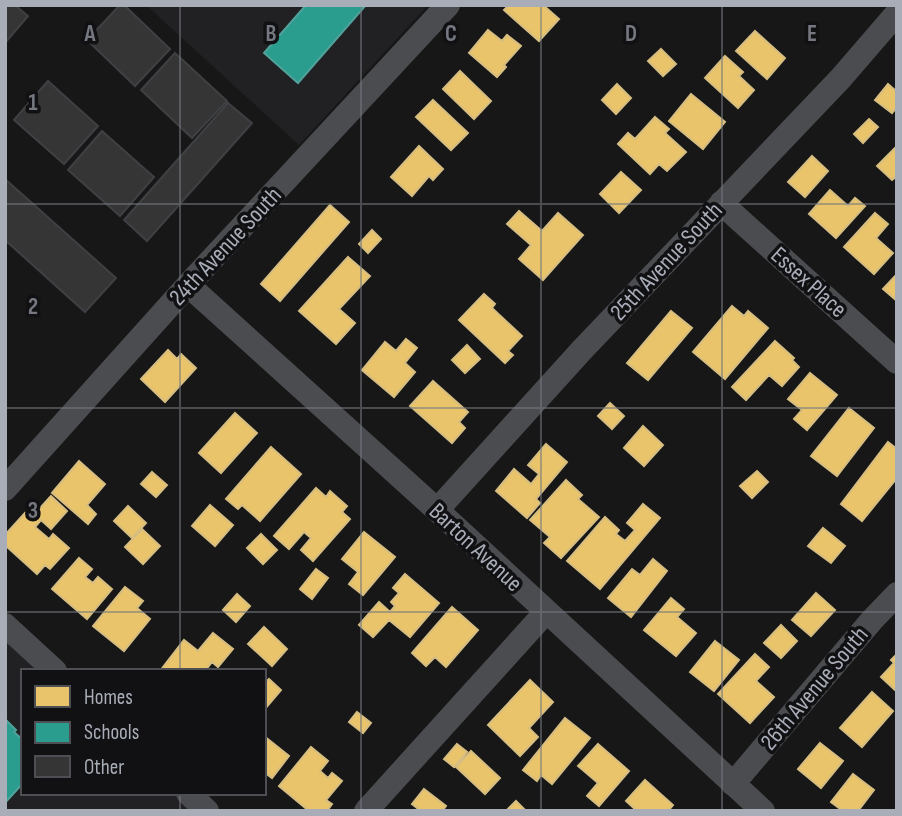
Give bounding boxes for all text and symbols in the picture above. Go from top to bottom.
text: A [84,20,97,48]
text: B [266,20,277,48]
text: C [445,20,457,48]
text: D [625,20,637,48]
text: E [807,20,817,48]
text: 1 [28,89,38,117]
street label: 24th Avenue South [163,181,288,312]
street label: 25th Avenue South [604,196,729,327]
street label: Essex Place [765,241,853,324]
text: 2 [28,293,38,321]
text: 3 [28,497,38,525]
street label: Barton Avenue [423,497,528,598]
street label: 26th Avenue South [754,621,874,756]
legend [21,669,266,795]
text: Homes [84,685,133,710]
text: Schools [84,720,139,745]
text: Other [84,755,124,780]

